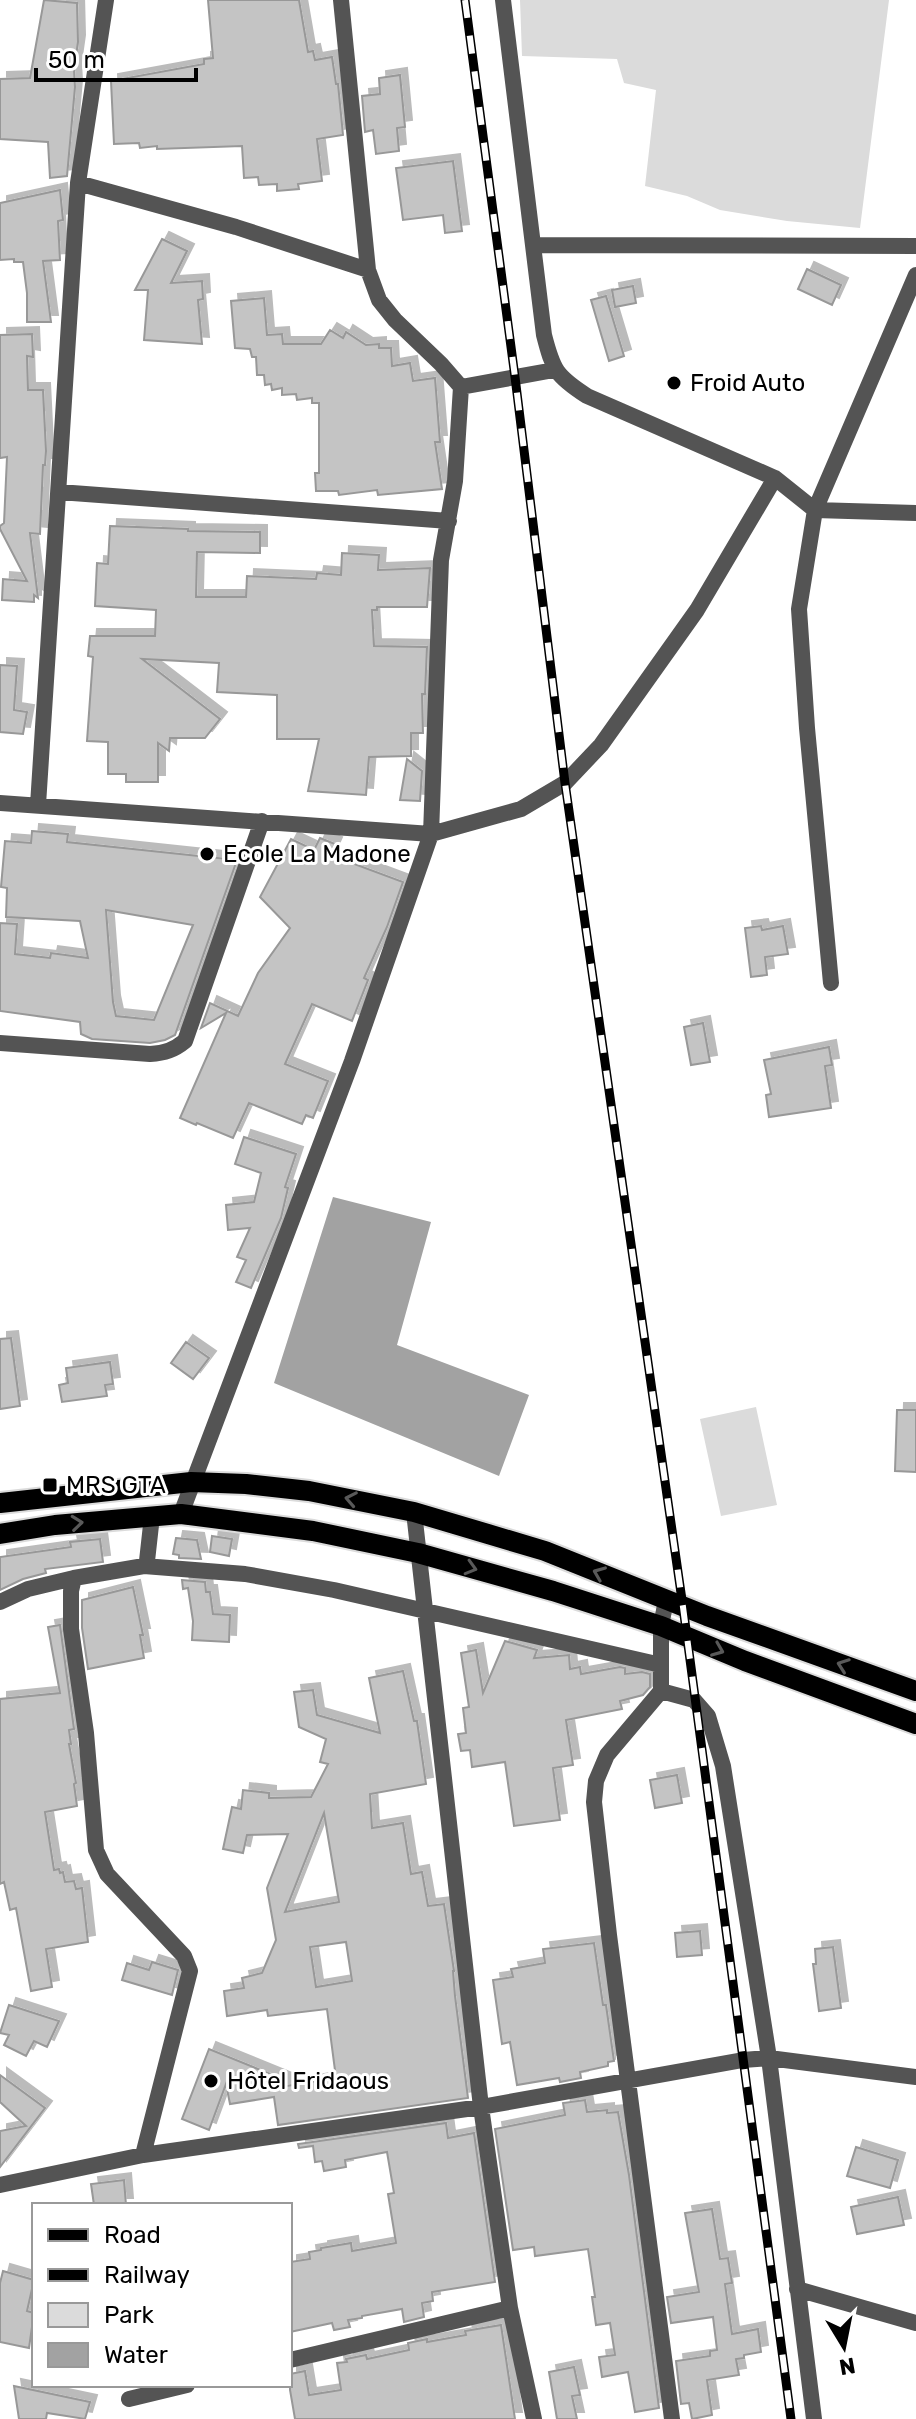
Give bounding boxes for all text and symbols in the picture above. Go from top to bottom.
scale bar [36,32,196,82]
text: 50 m [48,46,105,74]
place label: Froid Auto [690,369,805,397]
marker: Froid Auto [665,374,683,392]
place label: Ecole La Madone [223,840,411,868]
marker: Ecole La Madone [198,845,216,863]
place label: MRS GTA [66,1471,166,1499]
marker: MRS GTA [41,1476,59,1494]
one-way arrow [344,1491,358,1508]
one-way arrow [71,1515,84,1532]
one-way arrow [464,1559,478,1575]
one-way arrow [593,1566,607,1583]
one-way arrow [710,1640,724,1656]
one-way arrow [836,1658,850,1675]
place label: Hôtel Fridaous [227,2067,389,2095]
marker: Hôtel Fridaous [202,2072,220,2090]
legend [32,2203,292,2387]
text: Road [104,2221,161,2249]
text: Railway [104,2261,190,2289]
text: Park [104,2301,155,2329]
north arrow [804,2307,884,2387]
text: Water [104,2341,168,2369]
text: N [837,2352,858,2381]

